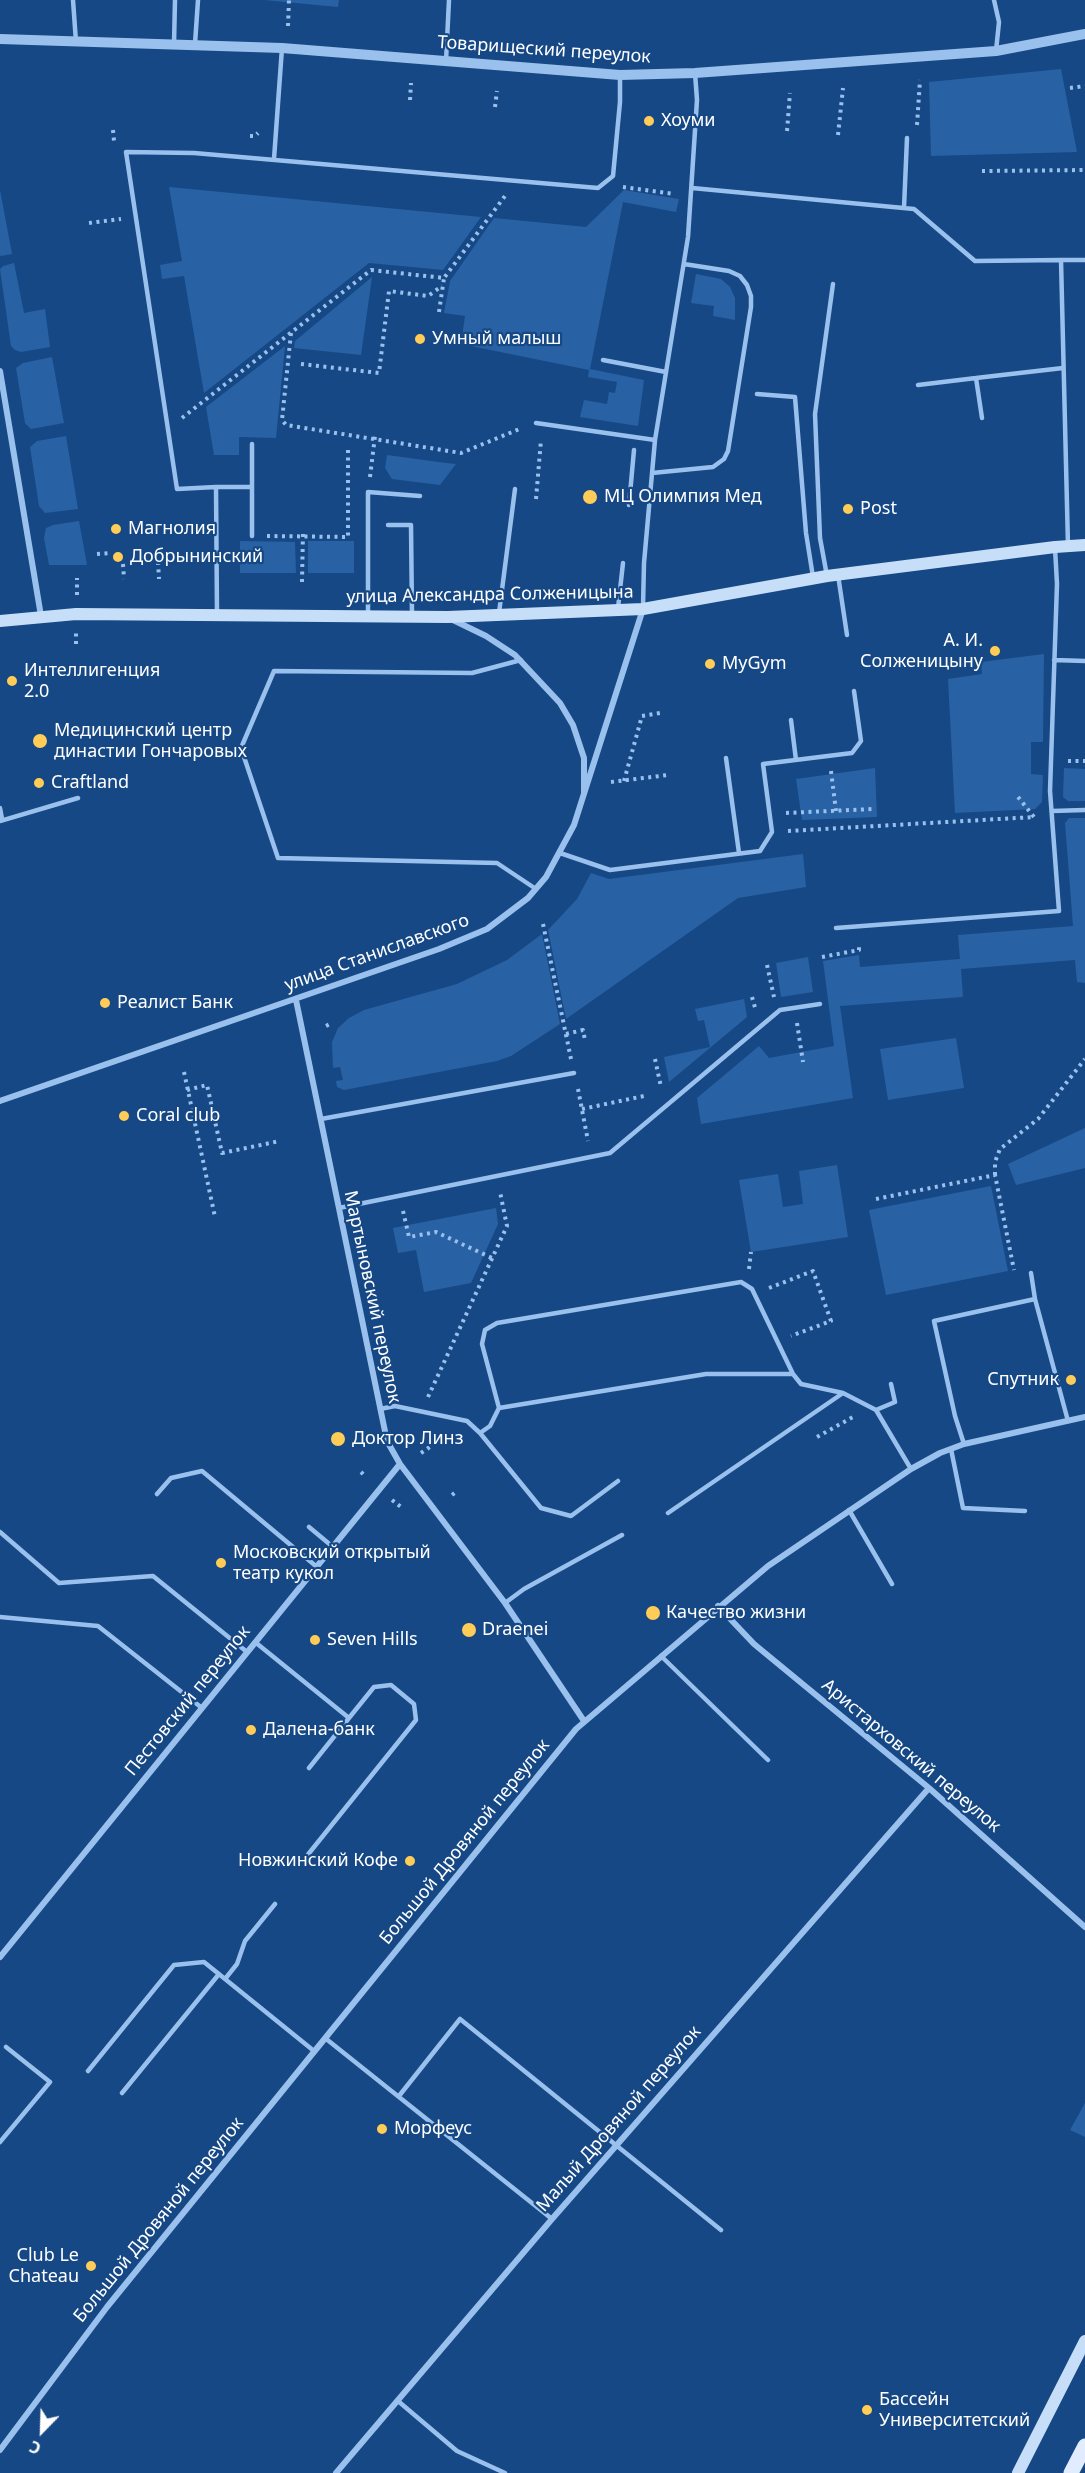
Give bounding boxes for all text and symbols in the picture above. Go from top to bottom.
street label: Товарищеский переулок [436,32,652,68]
place label: Хоуми [661,110,716,132]
marker: Хоуми [642,114,656,128]
place label: Умный малыш [432,328,561,350]
marker: Умный малыш [413,332,427,346]
place label: МЦ Олимпия Мед [604,486,762,508]
marker: МЦ Олимпия Мед [581,488,599,506]
place label: Post [860,498,897,520]
marker: Post [841,502,855,516]
place label: Магнолия [128,518,216,540]
marker: Магнолия [109,522,123,536]
place label: Добрынинский [130,546,263,568]
marker: Добрынинский [111,550,125,564]
street label: улица Александра Солженицына [346,582,634,608]
place label: А. И. Солженицыну [860,630,983,672]
marker: А. И. Солженицыну [988,644,1002,658]
place label: MyGym [722,653,787,675]
marker: MyGym [703,657,717,671]
place label: Интеллигенция 2.0 [24,660,160,702]
marker: Интеллигенция 2.0 [5,674,19,688]
place label: Медицинский центр династии Гончаровых [54,720,247,762]
marker: Медицинский центр династии Гончаровых [31,732,49,750]
place label: Craftland [51,772,129,794]
marker: Craftland [32,776,46,790]
street label: улица Станиславского [282,910,472,996]
place label: Реалист Банк [117,992,233,1014]
marker: Реалист Банк [98,996,112,1010]
place label: Coral club [136,1105,220,1127]
marker: Coral club [117,1109,131,1123]
street label: Мартыновский переулок [339,1189,405,1405]
place label: Спутник [987,1369,1059,1391]
marker: Спутник [1064,1373,1078,1387]
place label: Доктор Линз [352,1428,463,1450]
marker: Доктор Линз [329,1430,347,1448]
place label: Московский открытый театр кукол [233,1542,431,1584]
marker: Московский открытый театр кукол [214,1556,228,1570]
place label: Качество жизни [666,1602,806,1624]
marker: Качество жизни [644,1604,662,1622]
place label: Draenei [482,1619,548,1641]
marker: Draenei [460,1621,478,1639]
street label: Пестовский переулок [121,1622,255,1780]
place label: Seven Hills [327,1629,418,1651]
marker: Seven Hills [308,1633,322,1647]
street label: Аристарховский переулок [817,1675,1005,1837]
place label: Далена-банк [263,1719,375,1741]
marker: Далена-банк [244,1723,258,1737]
street label: Большой Дровяной переулок [375,1735,555,1949]
place label: Новжинский Кофе [238,1850,398,1872]
marker: Новжинский Кофе [403,1854,417,1868]
street label: Малый Дровяной переулок [532,2022,706,2216]
street label: Большой Дровяной переулок [69,2113,249,2327]
place label: Морфеус [394,2118,472,2140]
marker: Морфеус [375,2122,389,2136]
place label: Club Le Chateau [9,2245,79,2288]
marker: Club Le Chateau [84,2259,98,2273]
place label: Бассейн Университетский [879,2389,1030,2432]
north arrow [12,2401,72,2461]
marker: Бассейн Университетский [860,2403,874,2417]
text: С [26,2435,44,2460]

